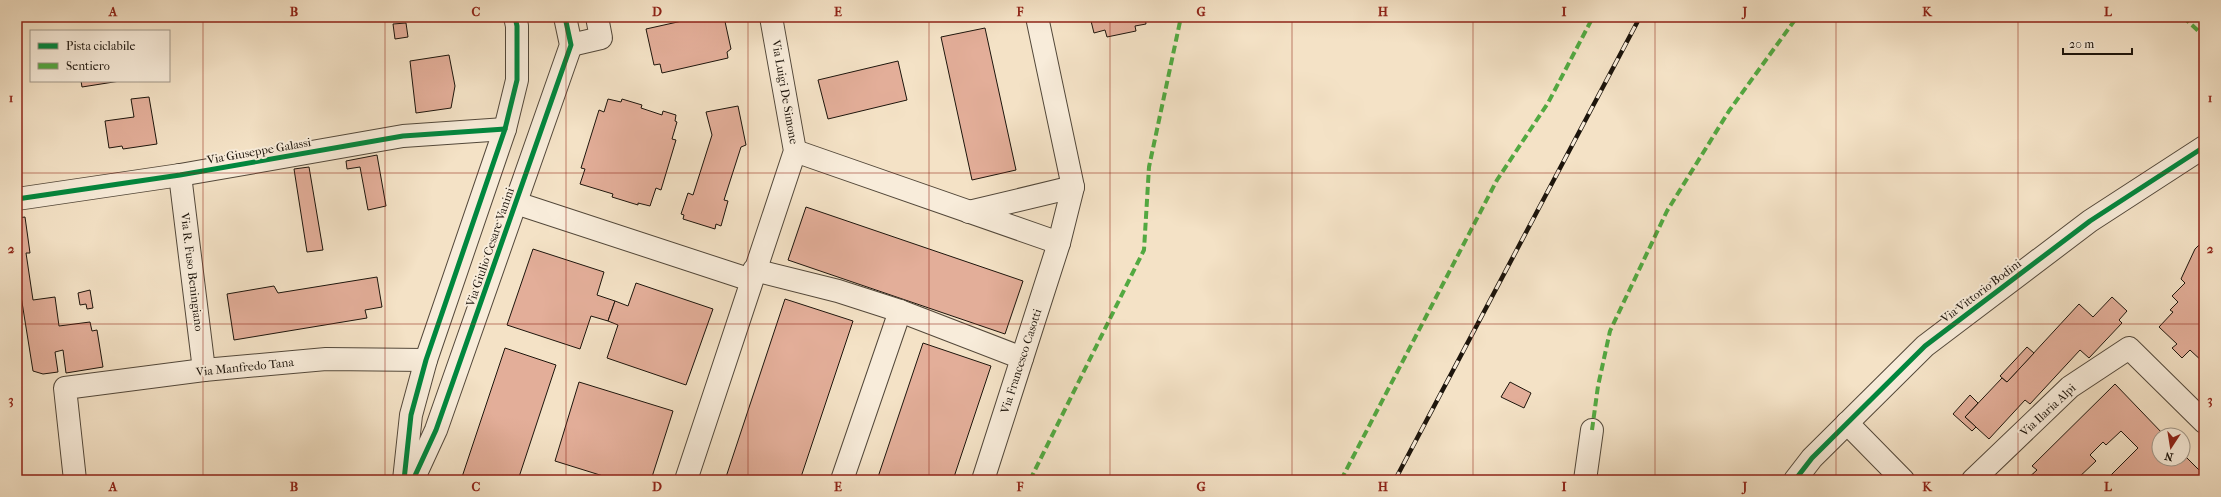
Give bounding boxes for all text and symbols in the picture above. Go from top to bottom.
text: A [108,4,118,19]
text: B [290,4,299,19]
text: C [472,4,481,19]
text: D [652,4,662,19]
text: E [834,4,842,19]
text: F [1016,4,1024,19]
text: G [1196,4,1206,19]
text: H [1378,4,1389,19]
text: I [1561,4,1567,19]
text: J [1741,4,1748,20]
text: K [1922,4,1933,19]
text: L [2104,4,2113,19]
legend [30,30,170,82]
scale bar [2063,30,2132,56]
text: 20 m [2069,37,2094,51]
street label: Via Luigi De Simone [769,38,801,145]
text: Pista ciclabile [66,39,135,53]
text: Sentiero [66,59,110,73]
text: 1 [9,90,14,105]
text: 1 [2208,90,2213,105]
street label: Via Giuseppe Galassi [205,135,313,167]
street label: Via Giulio Cesare Vanini [463,185,517,309]
street label: Via R. Fuso Beningiano [178,211,206,332]
text: 2 [8,241,15,256]
text: 2 [2207,241,2214,256]
street label: Via Vittorio Bodini [1937,256,2024,326]
street label: Via Francesco Casotti [997,306,1045,416]
street label: Via Manfredo Tana [194,355,295,379]
street label: Via Ilaria Alpi [2017,380,2079,440]
text: 3 [8,392,14,408]
text: 3 [2207,392,2213,408]
north arrow [2151,427,2191,467]
text: N [2163,449,2174,464]
text: A [108,479,118,494]
text: B [290,479,299,494]
text: C [472,479,481,494]
text: D [652,479,662,494]
text: E [834,479,842,494]
text: F [1016,479,1024,494]
text: G [1196,479,1206,494]
text: H [1378,479,1389,494]
text: I [1561,479,1567,494]
text: J [1741,479,1748,495]
text: K [1922,479,1933,494]
text: L [2104,479,2113,494]

